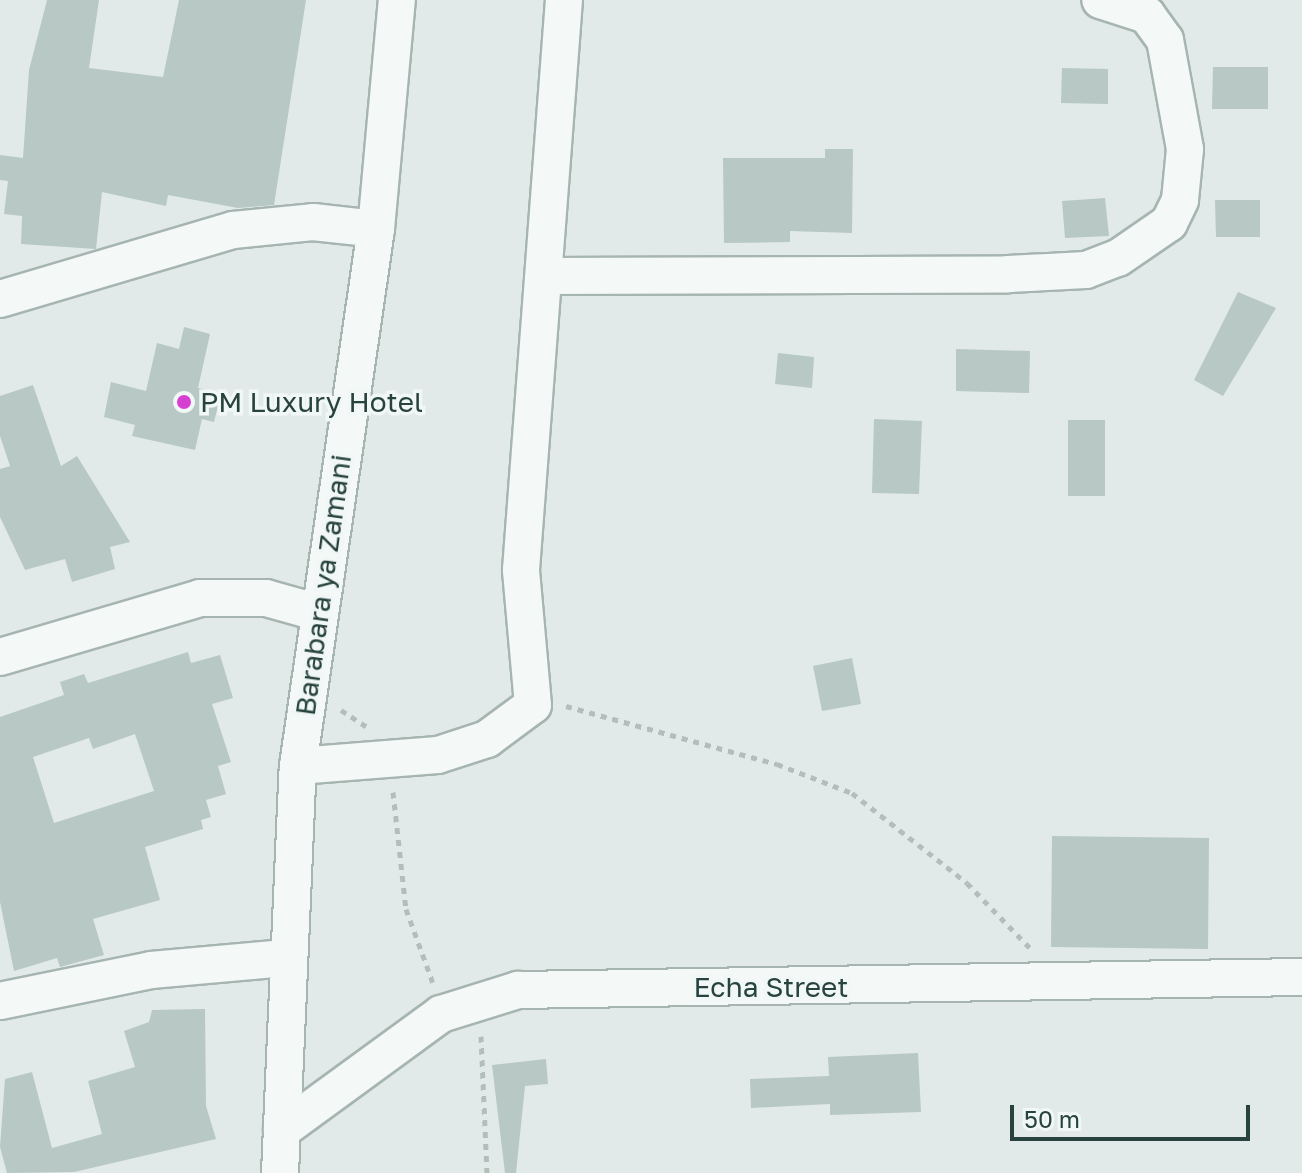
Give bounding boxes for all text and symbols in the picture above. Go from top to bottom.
place label: PM Luxury Hotel [200,385,423,419]
marker: PM Luxury Hotel [175,393,193,411]
street label: Barabara ya Zamani [288,452,358,718]
street label: Echa Street [694,970,848,1004]
scale bar [1014,1089,1254,1139]
text: 50 m [1024,1104,1080,1133]

